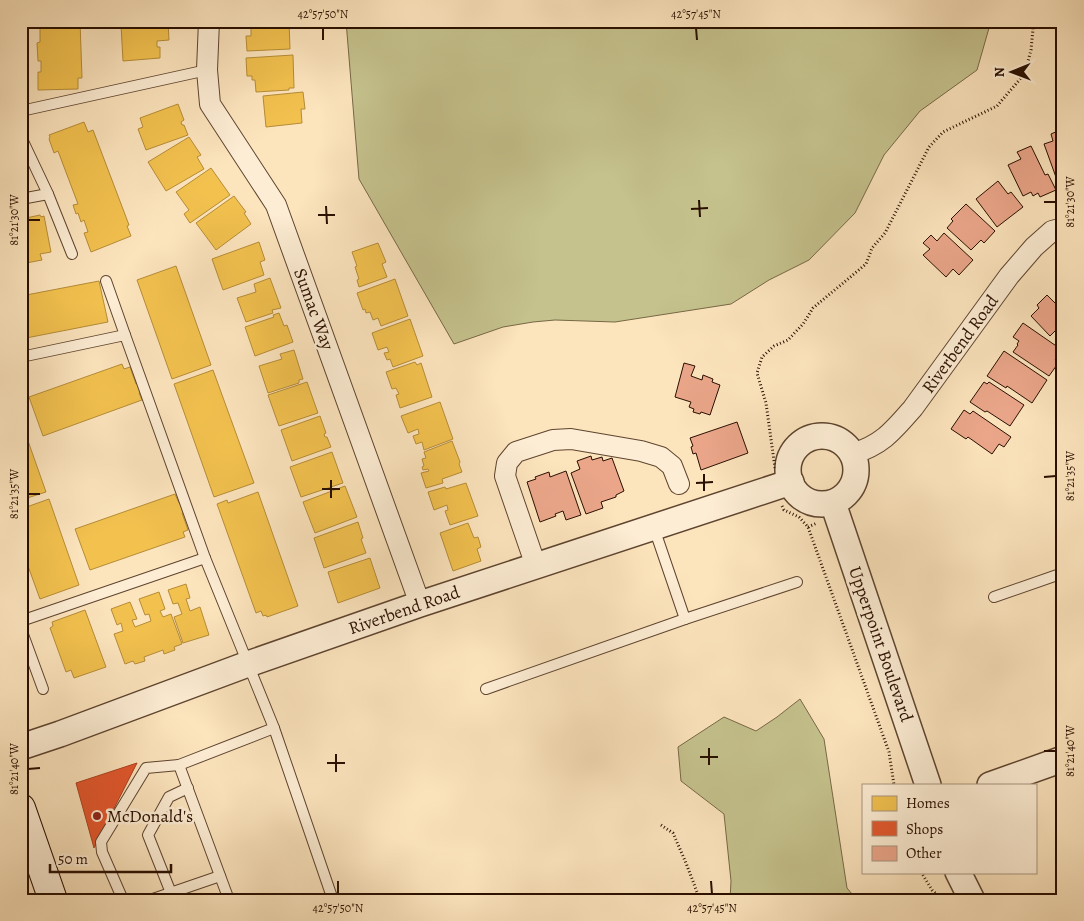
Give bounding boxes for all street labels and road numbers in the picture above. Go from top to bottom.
street label: Sumac Way [288,265,340,354]
street label: Riverbend Road [916,290,1004,398]
street label: Upperpoint Boulevard [843,563,919,725]
street label: Riverbend Road [345,580,463,640]

